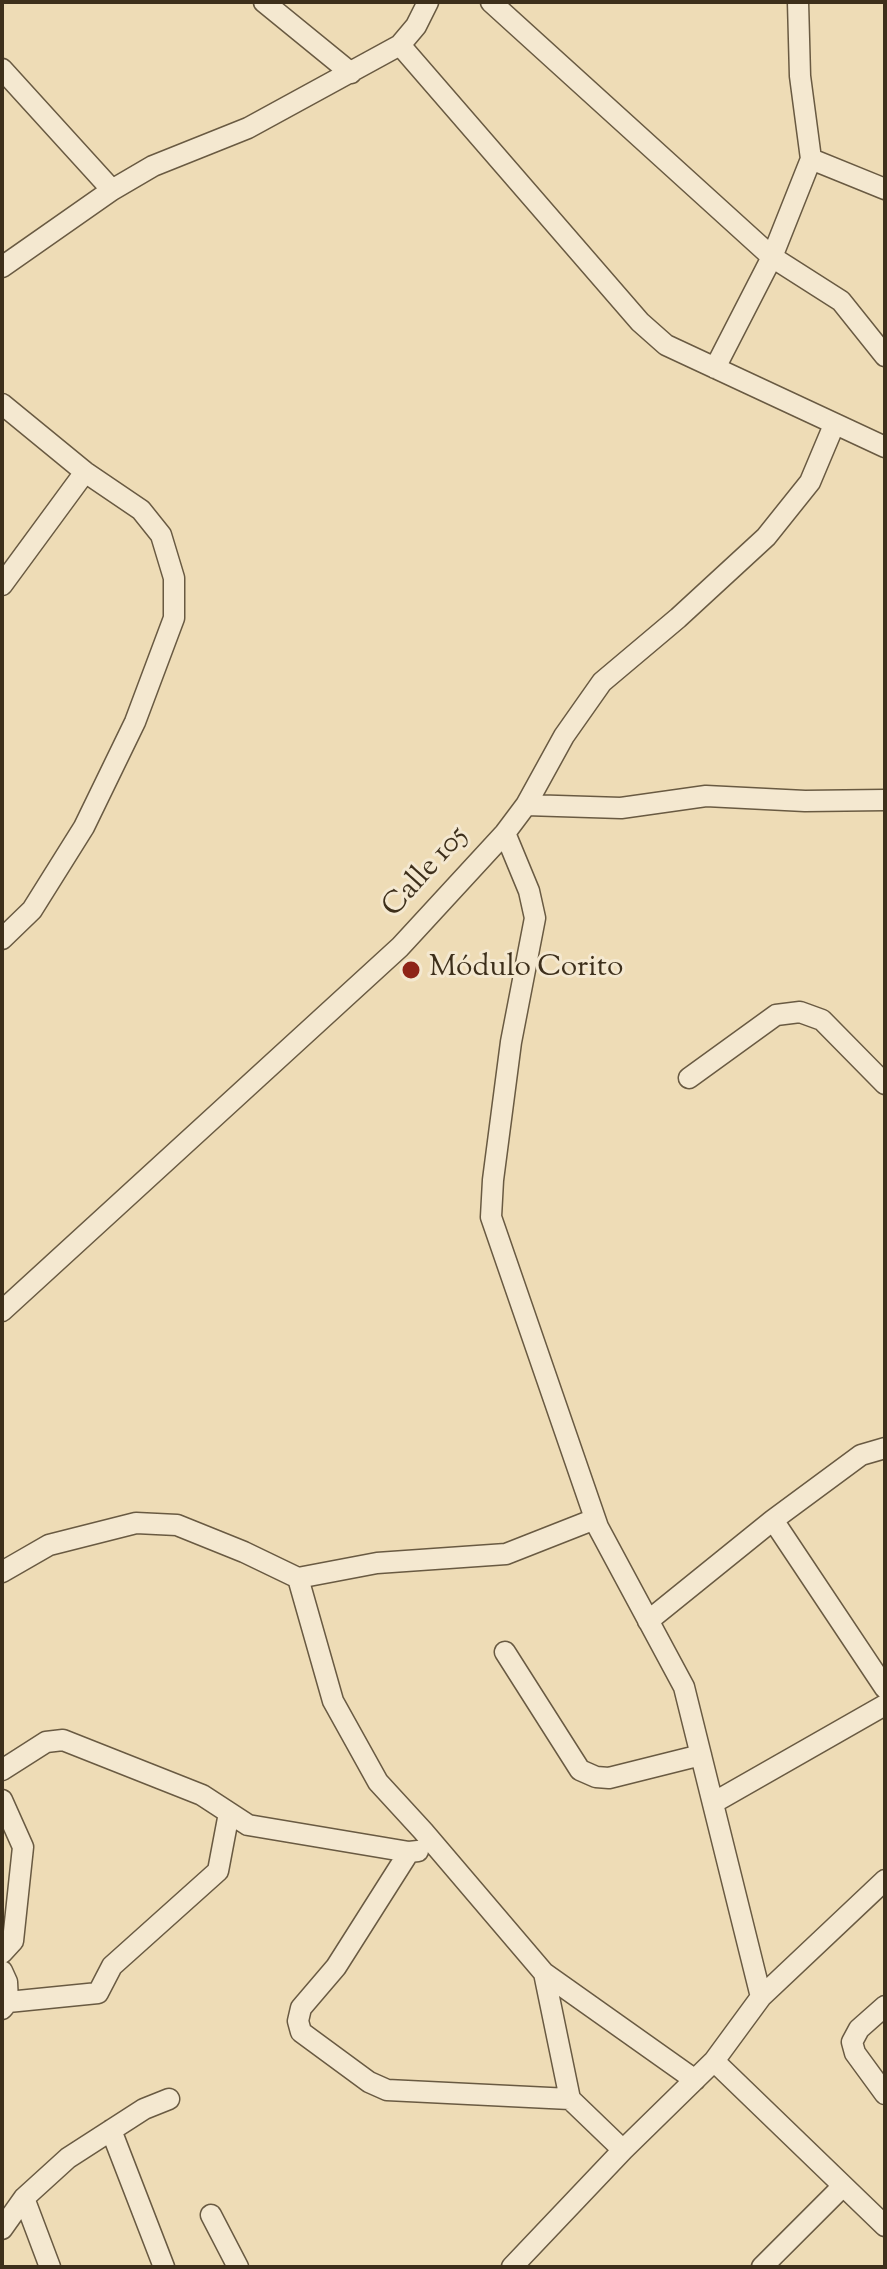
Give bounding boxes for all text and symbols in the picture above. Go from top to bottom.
street label: Calle 105 [377,820,477,926]
place label: Módulo Corito [429,952,623,988]
marker: Módulo Corito [400,959,422,981]

